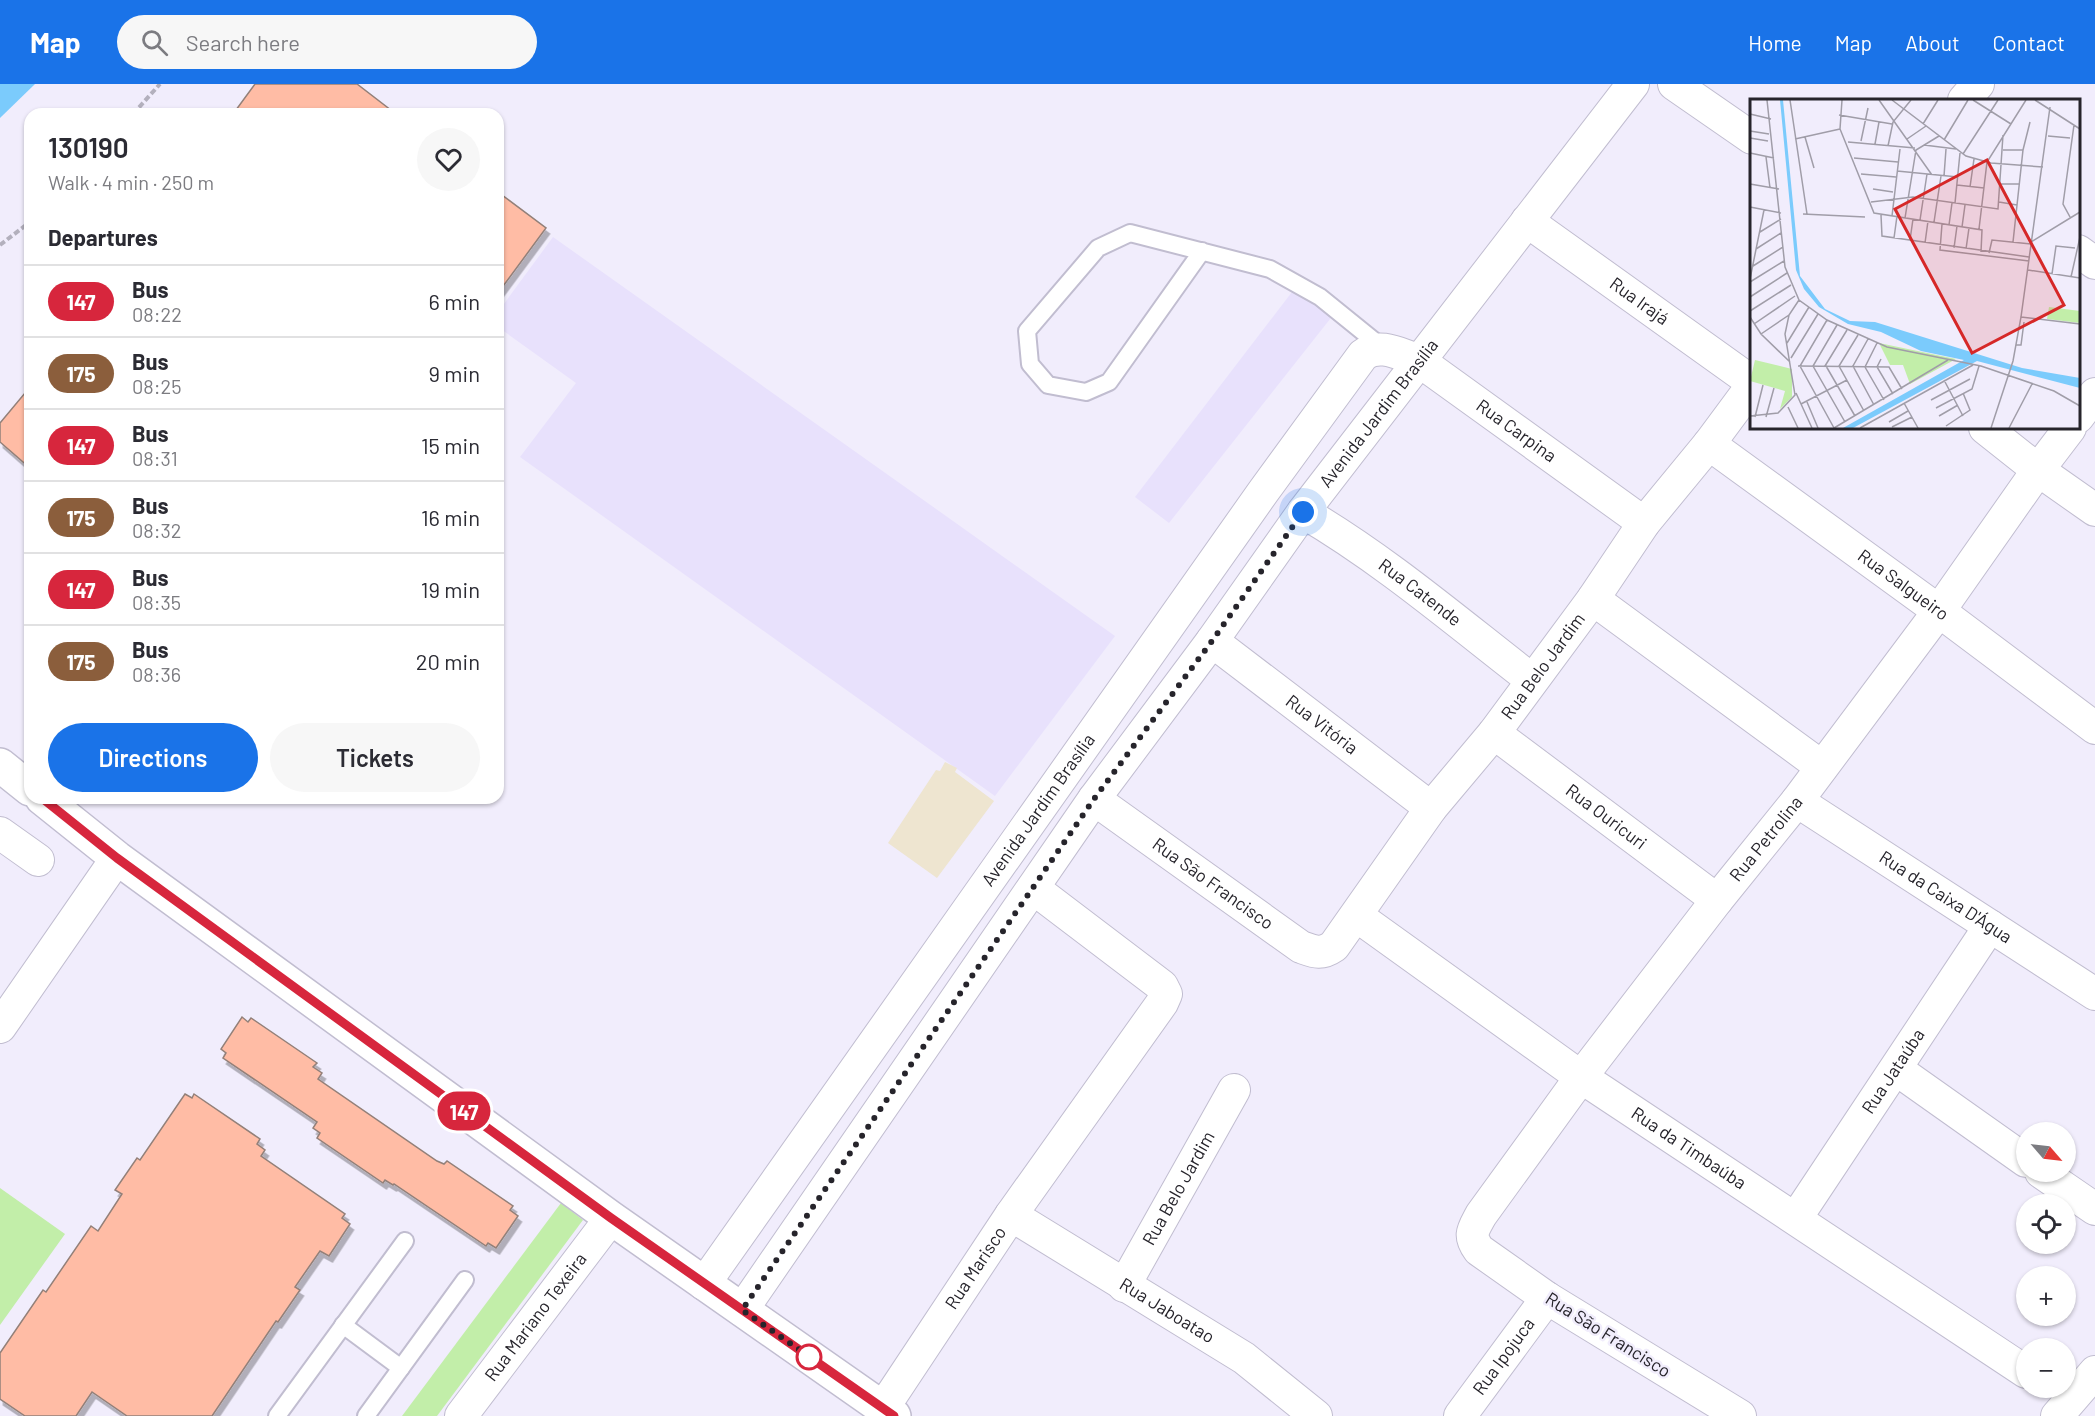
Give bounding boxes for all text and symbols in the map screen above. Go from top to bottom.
search box [117,15,537,69]
text: Map [30,25,81,59]
icon: search [138,26,171,59]
text: Search here [186,29,300,55]
text: Home [1748,30,1802,55]
text: Map [1835,30,1872,55]
text: About [1905,30,1960,55]
text: Contact [1993,30,2065,55]
inset map [1750,99,2080,429]
button: heart [417,128,480,191]
text: 130190 [48,130,129,164]
text: Walk · 4 min · 250 m [48,170,214,194]
text: Departures [48,224,158,250]
street label: Rua Irajá [1606,272,1674,329]
text: Bus [132,276,169,302]
text: 6 min [429,288,480,314]
text: 147 [66,289,96,314]
text: 08:22 [132,302,182,326]
street label: Avenida Jardim Brasília [1314,334,1442,492]
text: Bus [132,348,169,374]
text: 9 min [428,360,480,386]
text: 175 [66,361,96,386]
text: 08:25 [132,374,182,398]
street label: Rua Carpina [1473,394,1561,466]
text: Bus [132,420,169,446]
text: 15 min [421,432,480,458]
text: 147 [66,433,96,458]
text: 08:31 [132,446,178,470]
text: Bus [132,492,169,518]
your location [1288,497,1318,527]
text: 16 min [421,504,480,530]
text: 175 [66,505,96,530]
text: 08:32 [132,518,182,542]
street label: Rua Salgueiro [1854,544,1954,625]
street label: Rua Catende [1375,553,1466,630]
text: Bus [132,564,169,590]
text: 19 min [421,576,480,602]
text: 147 [66,577,96,602]
text: 08:35 [132,590,181,614]
street label: Rua Belo Jardim [1496,608,1589,723]
text: Bus [132,636,169,662]
text: 20 min [416,648,480,674]
text: 175 [66,649,96,674]
text: 08:36 [132,662,181,686]
street label: Rua Vitória [1282,689,1363,758]
button: Directions [48,723,258,792]
button: Tickets [270,723,480,792]
street label: Avenida Jardim Brasília [976,729,1099,890]
street label: Rua Ouricuri [1562,779,1652,854]
street label: Rua Petrolina [1724,791,1807,886]
street label: Rua São Francisco [1149,832,1278,934]
street label: Rua da Caixa D'Água [1876,845,2017,947]
street label: Rua Jataúba [1856,1024,1929,1118]
line badge: 147 [430,1092,498,1130]
text: 147 [449,1099,479,1124]
street label: Rua da Timbaúba [1628,1102,1751,1194]
north arrow [2016,1122,2076,1182]
map controls [2016,1122,2076,1398]
street label: Rua Belo Jardim [1137,1127,1219,1249]
button: locate [2016,1194,2076,1254]
street label: Rua Marisco [940,1222,1010,1313]
street label: Rua Mariano Texeira [479,1248,591,1385]
button: + [2016,1266,2076,1326]
street label: Rua Jaboatao [1116,1272,1219,1347]
street label: Rua São Francisco [1542,1287,1675,1381]
street label: Rua Ipojuca [1467,1313,1539,1399]
button: − [2016,1338,2076,1398]
unlabelled marker [796,1344,822,1370]

